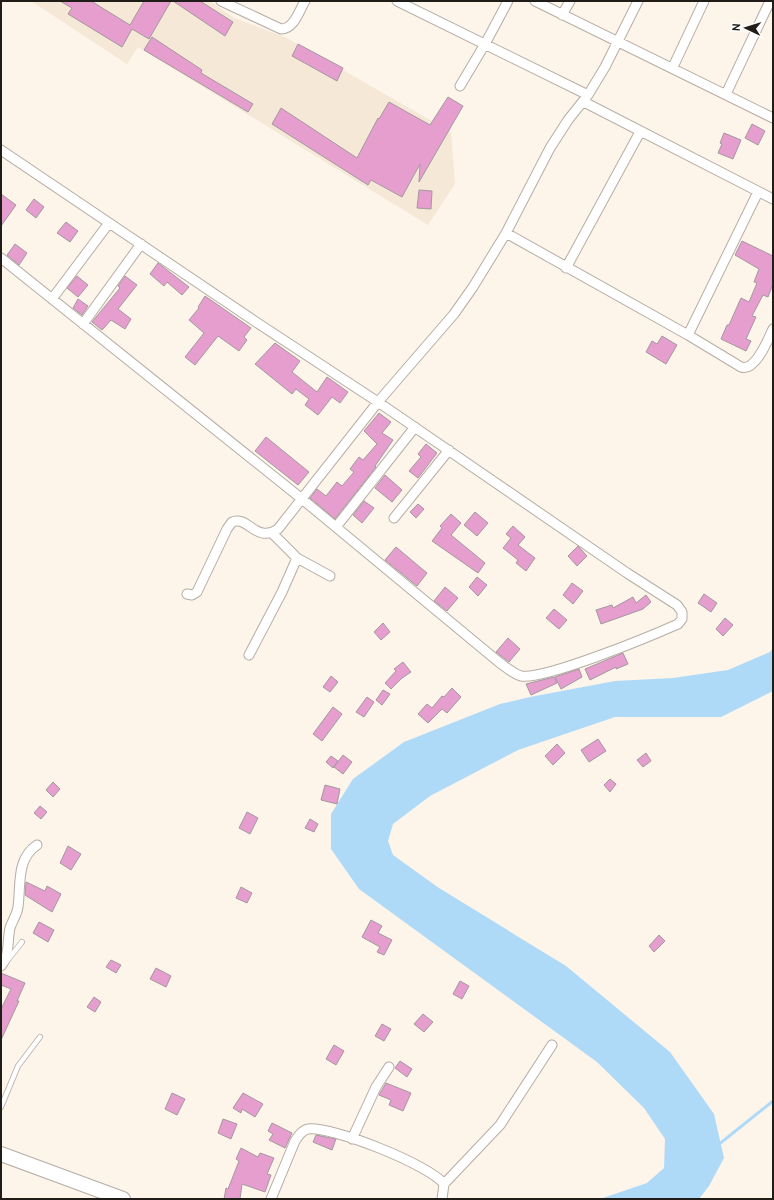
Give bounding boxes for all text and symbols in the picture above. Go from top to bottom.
north arrow [726,8,766,48]
text: N [730,23,744,32]

